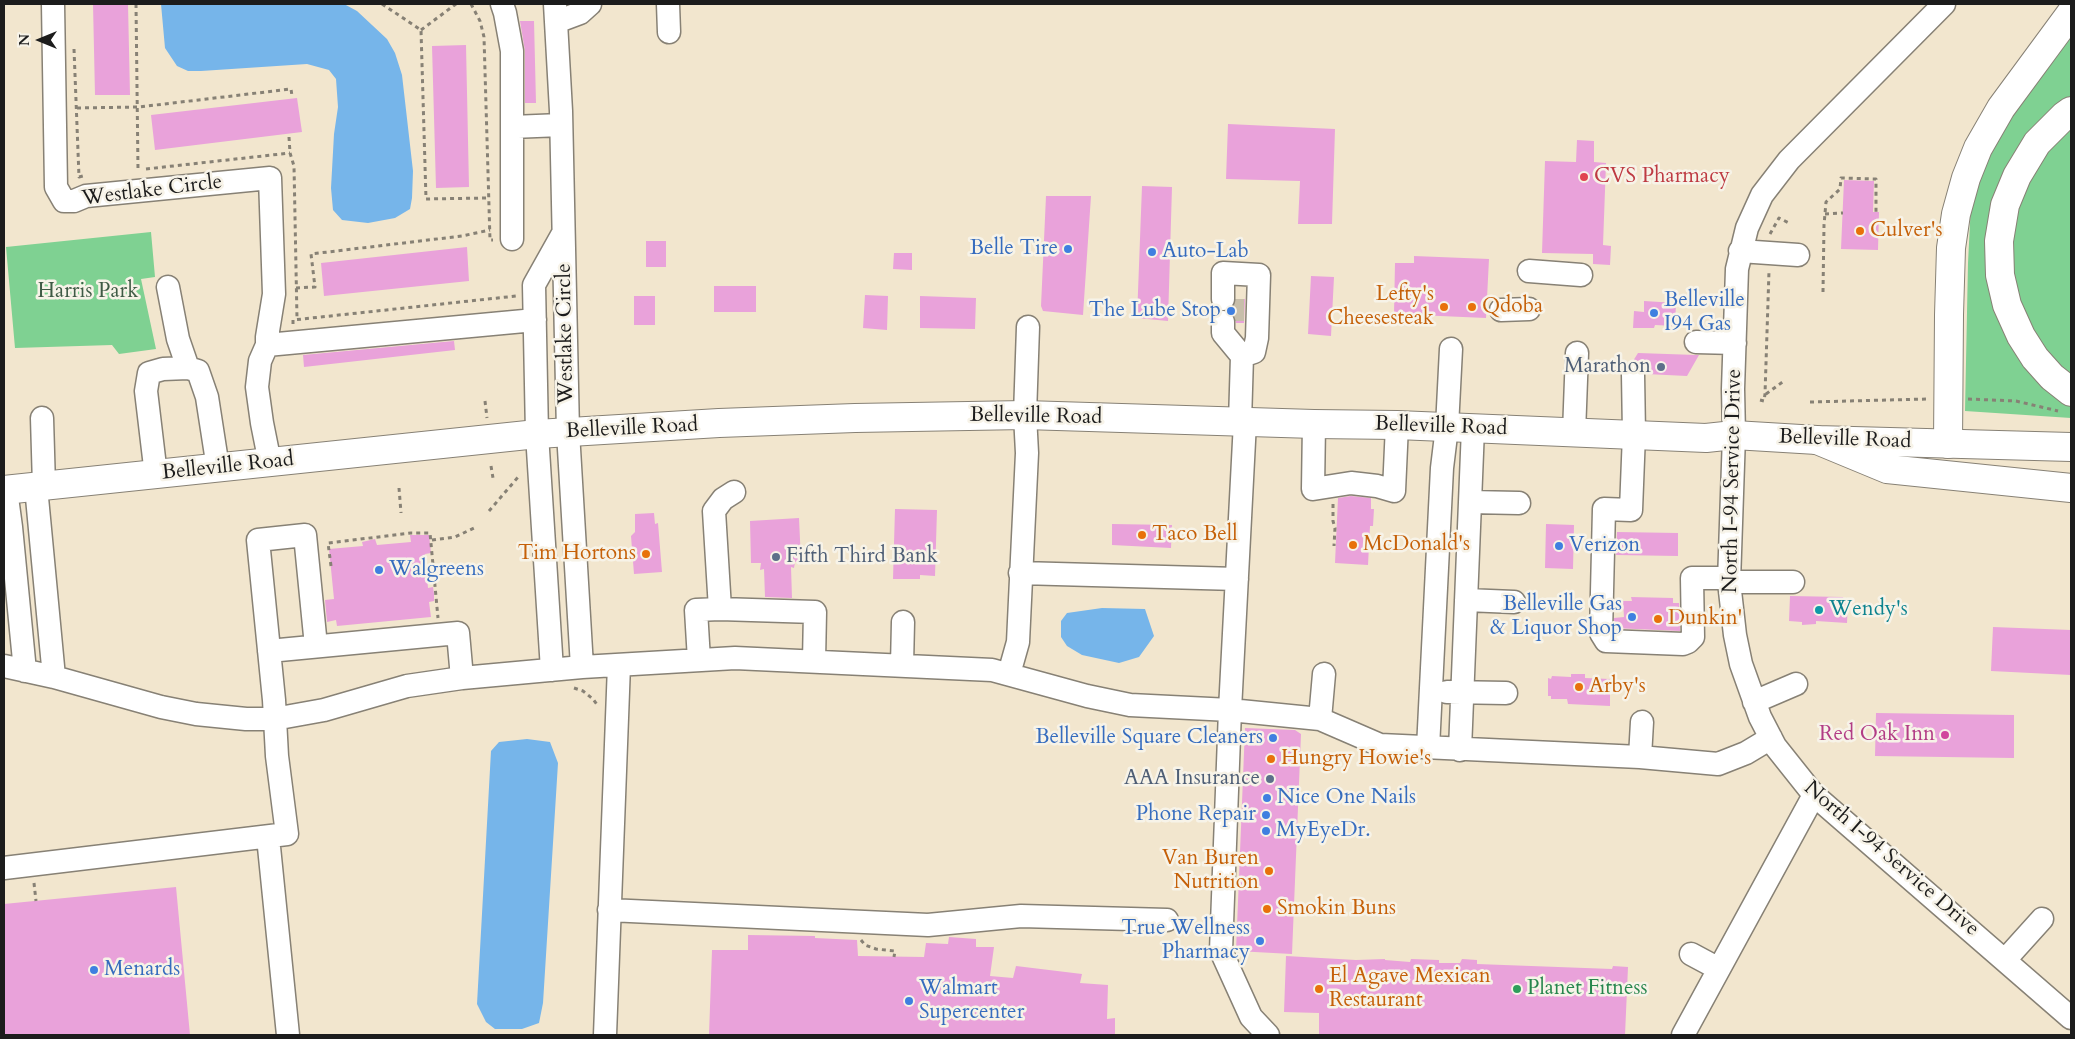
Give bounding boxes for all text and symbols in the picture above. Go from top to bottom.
north arrow [15,15,65,65]
text: N [15,34,34,46]
place label: CVS Pharmacy [1594,164,1730,190]
street label: Westlake Circle [80,170,224,212]
marker: CVS Pharmacy [1578,171,1590,183]
place label: Culver's [1870,218,1943,244]
marker: Culver's [1854,225,1866,237]
place label: Belle Tire [970,236,1058,262]
place label: Auto-Lab [1162,239,1249,265]
marker: Belle Tire [1062,243,1074,255]
marker: Auto-Lab [1146,246,1158,258]
street label: Westlake Circle [552,263,580,405]
park label: Harris Park [38,279,138,305]
place label: Lefty's Cheesesteak [1327,282,1434,332]
place label: Belleville I94 Gas [1664,288,1745,338]
place label: Qdoba [1482,294,1543,320]
place label: The Lube Stop [1089,298,1221,324]
marker: Lefty's Cheesesteak [1438,301,1450,313]
marker: Qdoba [1466,301,1478,313]
marker: The Lube Stop [1225,305,1237,317]
marker: Belleville I94 Gas [1648,307,1660,319]
place label: Marathon [1564,354,1651,380]
marker: Marathon [1655,361,1667,373]
street label: North I-94 Service Drive [1718,369,1748,593]
street label: Belleville Road [970,403,1102,431]
street label: Belleville Road [1374,412,1508,442]
street label: Belleville Road [565,413,699,445]
street label: Belleville Road [1778,425,1912,455]
street label: Belleville Road [161,448,295,486]
place label: Taco Bell [1152,522,1238,548]
marker: Taco Bell [1136,529,1148,541]
place label: McDonald's [1363,532,1470,558]
place label: Verizon [1569,533,1640,559]
marker: McDonald's [1347,539,1359,551]
marker: Verizon [1553,540,1565,552]
place label: Tim Hortons [518,541,636,567]
place label: Fifth Third Bank [786,544,938,570]
marker: Tim Hortons [640,548,652,560]
marker: Fifth Third Bank [770,551,782,563]
place label: Walgreens [389,557,484,583]
marker: Walgreens [373,564,385,576]
place label: Belleville Gas & Liquor Shop [1490,592,1622,642]
place label: Wendy's [1829,597,1908,623]
marker: Wendy's [1813,604,1825,616]
place label: Dunkin' [1668,606,1742,632]
marker: Belleville Gas & Liquor Shop [1626,611,1638,623]
marker: Dunkin' [1652,613,1664,625]
place label: Arby's [1589,674,1646,700]
marker: Arby's [1573,681,1585,693]
place label: Red Oak Inn [1819,722,1935,748]
place label: Belleville Square Cleaners [1035,725,1263,751]
marker: Red Oak Inn [1939,729,1951,741]
marker: Belleville Square Cleaners [1267,732,1279,744]
place label: Hungry Howie's [1281,746,1431,772]
marker: Hungry Howie's [1265,753,1277,765]
place label: AAA Insurance [1124,766,1260,792]
marker: AAA Insurance [1264,773,1276,785]
street label: North I-94 Service Drive [1798,776,1984,942]
place label: Nice One Nails [1277,785,1416,811]
marker: Nice One Nails [1261,792,1273,804]
place label: Phone Repair [1136,802,1256,828]
marker: Phone Repair [1260,809,1272,821]
place label: MyEyeDr. [1276,818,1371,844]
marker: MyEyeDr. [1260,825,1272,837]
place label: Van Buren Nutrition [1162,846,1259,896]
marker: Van Buren Nutrition [1263,865,1275,877]
place label: Smokin Buns [1277,896,1396,922]
marker: Smokin Buns [1261,903,1273,915]
place label: True Wellness Pharmacy [1121,916,1250,966]
marker: True Wellness Pharmacy [1254,935,1266,947]
place label: Menards [104,957,180,983]
marker: Menards [88,964,100,976]
place label: El Agave Mexican Restaurant [1329,964,1491,1014]
place label: Walmart Supercenter [919,976,1024,1026]
place label: Planet Fitness [1527,976,1648,1002]
marker: El Agave Mexican Restaurant [1313,983,1325,995]
marker: Planet Fitness [1511,983,1523,995]
marker: Walmart Supercenter [903,995,915,1007]

